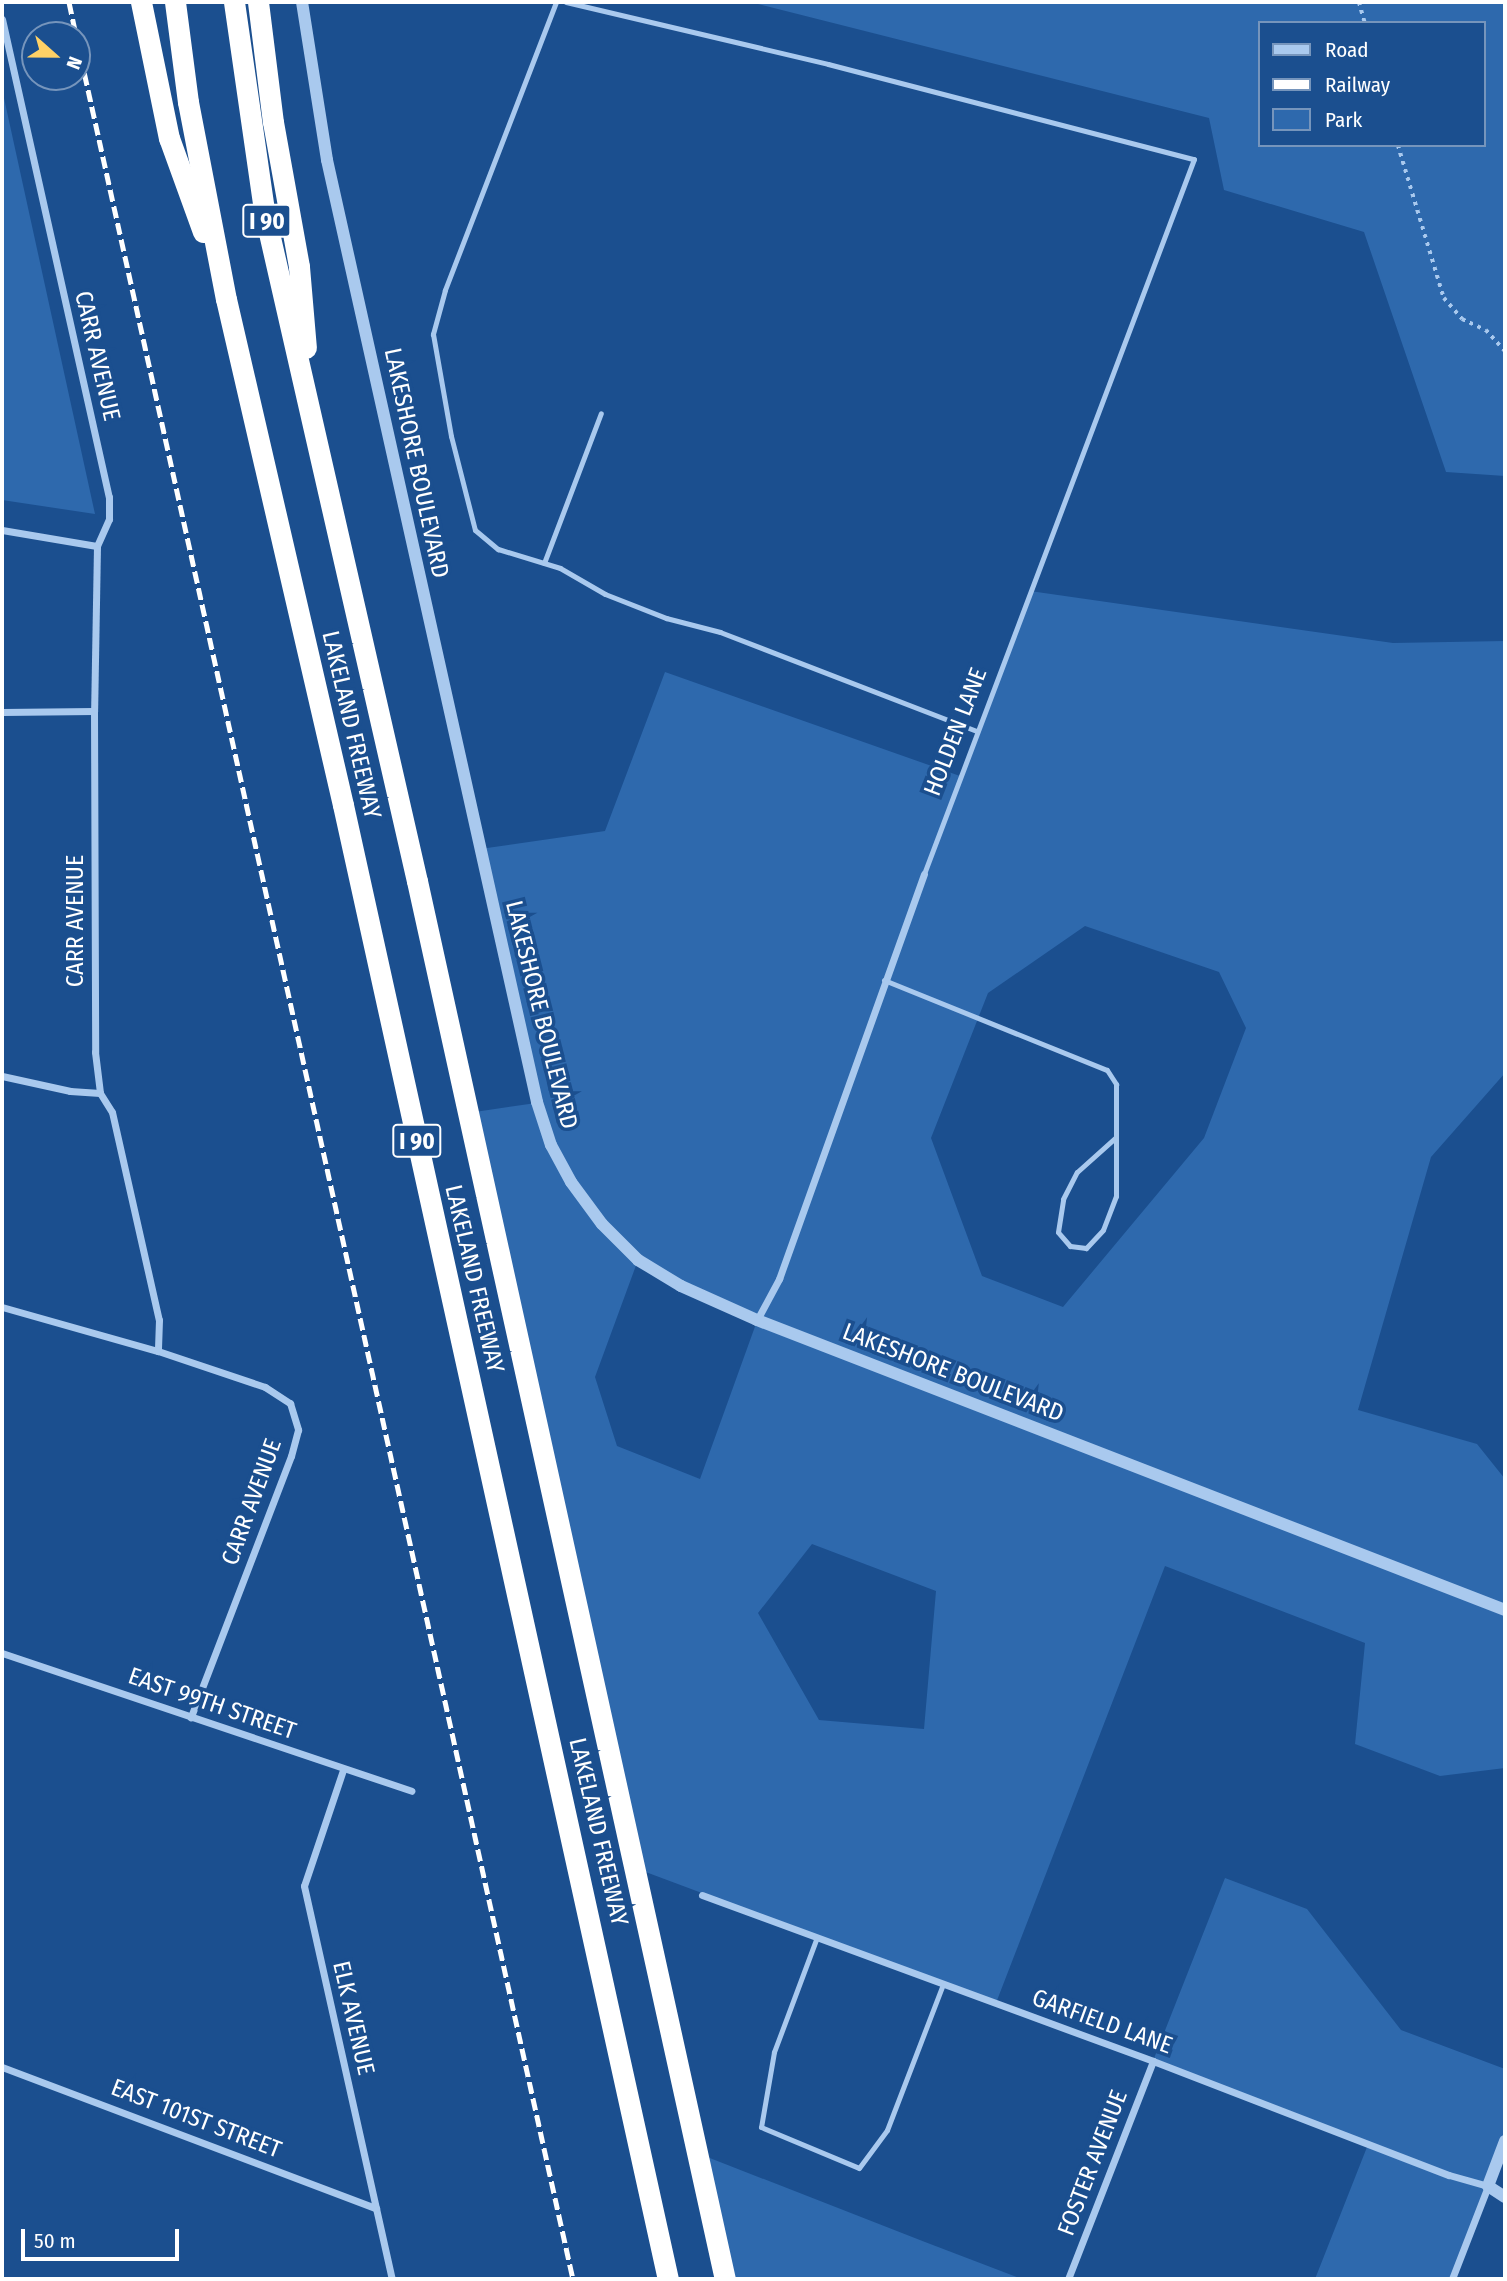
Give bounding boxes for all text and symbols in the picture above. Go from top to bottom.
north arrow [21,21,91,91]
legend [1258,21,1486,147]
text: Road [1325,37,1369,63]
text: N [61,54,87,72]
text: Railway [1325,72,1390,98]
text: Park [1325,107,1362,133]
road number: I 90 [241,202,293,241]
street label: CARR AVENUE [68,288,126,424]
street label: LAKESHORE BOULEVARD [378,345,454,581]
street label: LAKELAND FREEWAY [315,628,387,822]
street label: HOLDEN LANE [918,664,994,800]
street label: CARR AVENUE [62,855,90,987]
street label: LAKESHORE BOULEVARD [499,898,583,1132]
road number: I 90 [391,1122,443,1160]
street label: LAKELAND FREEWAY [438,1182,510,1376]
street label: LAKESHORE BOULEVARD [839,1318,1067,1428]
street label: CARR AVENUE [216,1435,288,1569]
street label: EAST 99TH STREET [124,1662,300,1746]
street label: LAKELAND FREEWAY [562,1735,634,1929]
street label: ELK AVENUE [326,1958,380,2078]
street label: GARFIELD LANE [1028,1983,1176,2061]
street label: EAST 101ST STREET [107,2073,285,2165]
street label: FOSTER AVENUE [1052,2086,1134,2240]
scale bar [24,2214,182,2258]
text: 50 m [34,2228,76,2254]

